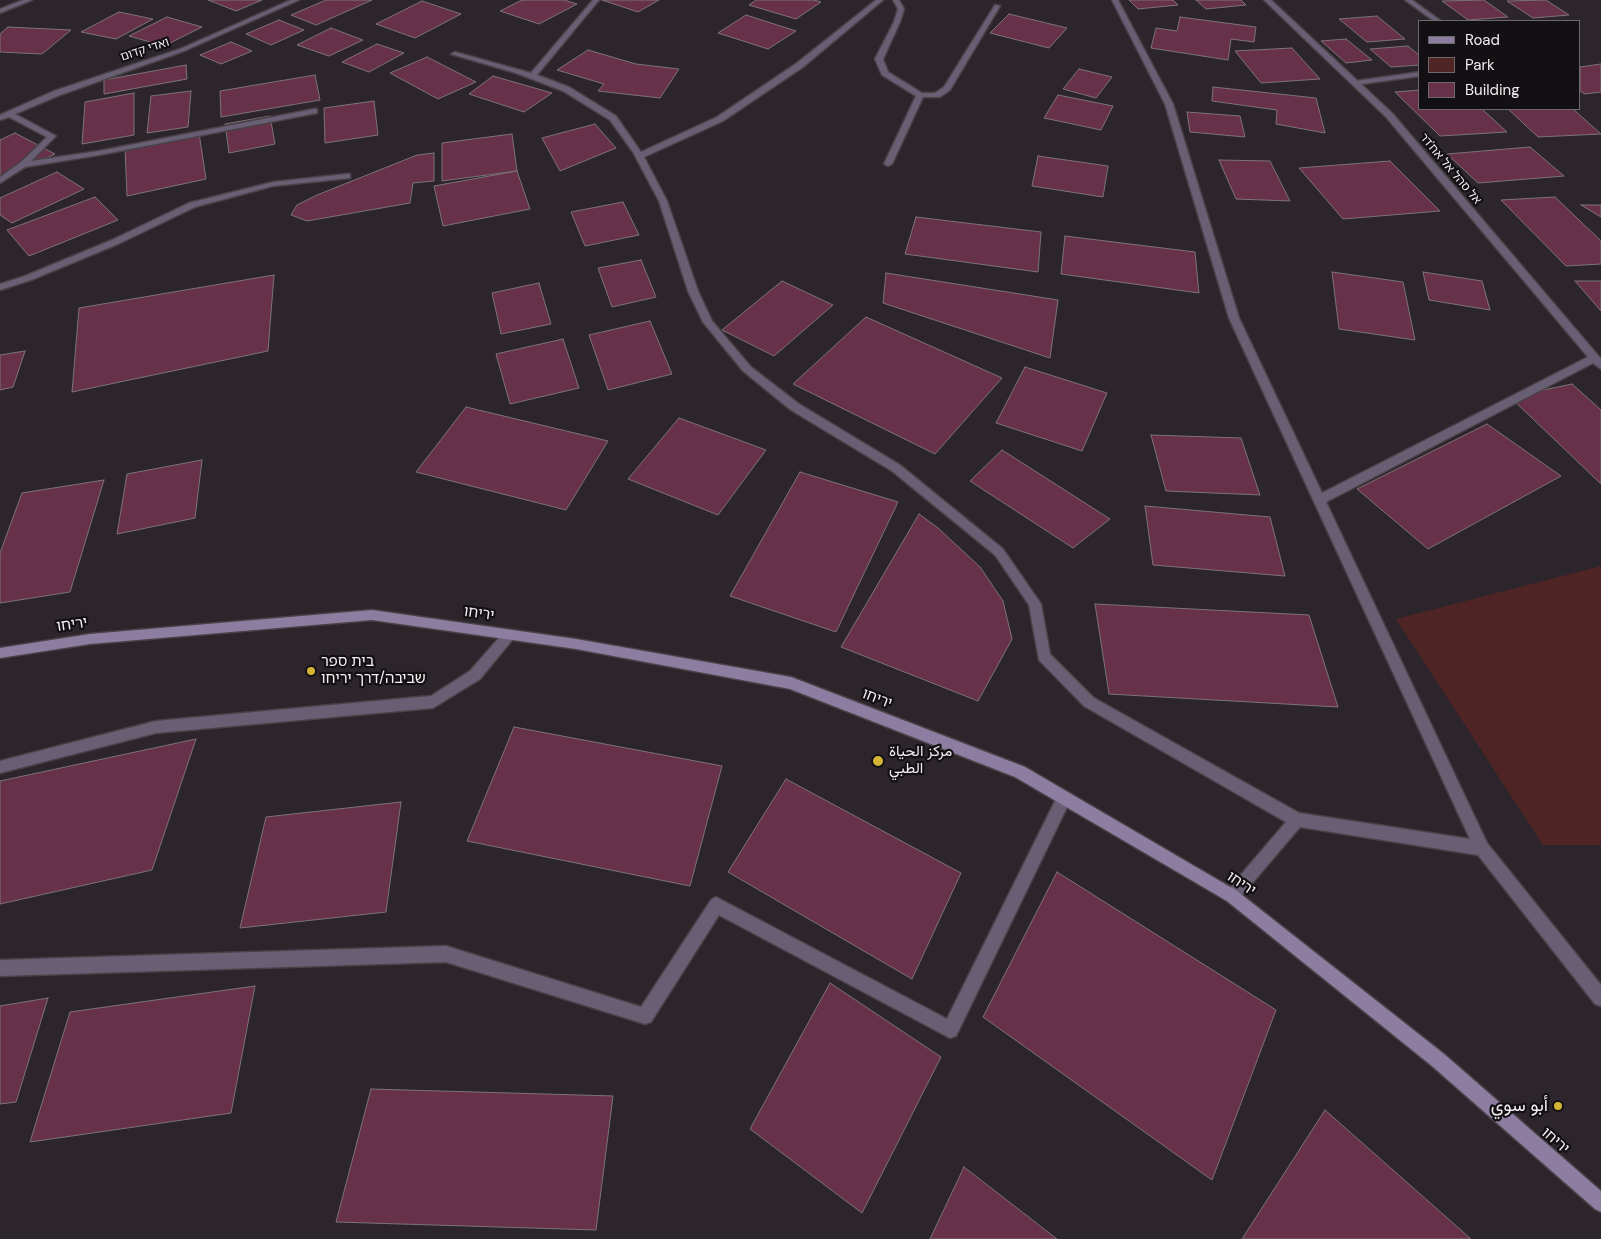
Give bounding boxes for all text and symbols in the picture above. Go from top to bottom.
legend [1418,20,1581,110]
text: Road [1465,30,1500,50]
street label: ואדי קדום [119,35,171,65]
text: Park [1465,55,1495,75]
text: Building [1465,80,1520,100]
street label: אל סהל אל אח'דר [1416,131,1484,207]
street label: יריחו [463,603,495,625]
street label: יריחו [56,614,88,636]
place label: בית ספר שביבה/דרך יריחו [321,653,426,688]
marker: בית ספר שביבה/דרך יריחו [305,665,317,677]
street label: יריחו [859,685,895,713]
place label: مركز الحياة الطبي [889,743,952,778]
marker: مركز الحياة الطبي [871,754,885,768]
street label: יריחו [1223,868,1259,900]
place label: أبو سوي [1491,1095,1548,1117]
marker: أبو سوي [1552,1100,1564,1112]
street label: יריחו [1538,1124,1572,1158]

